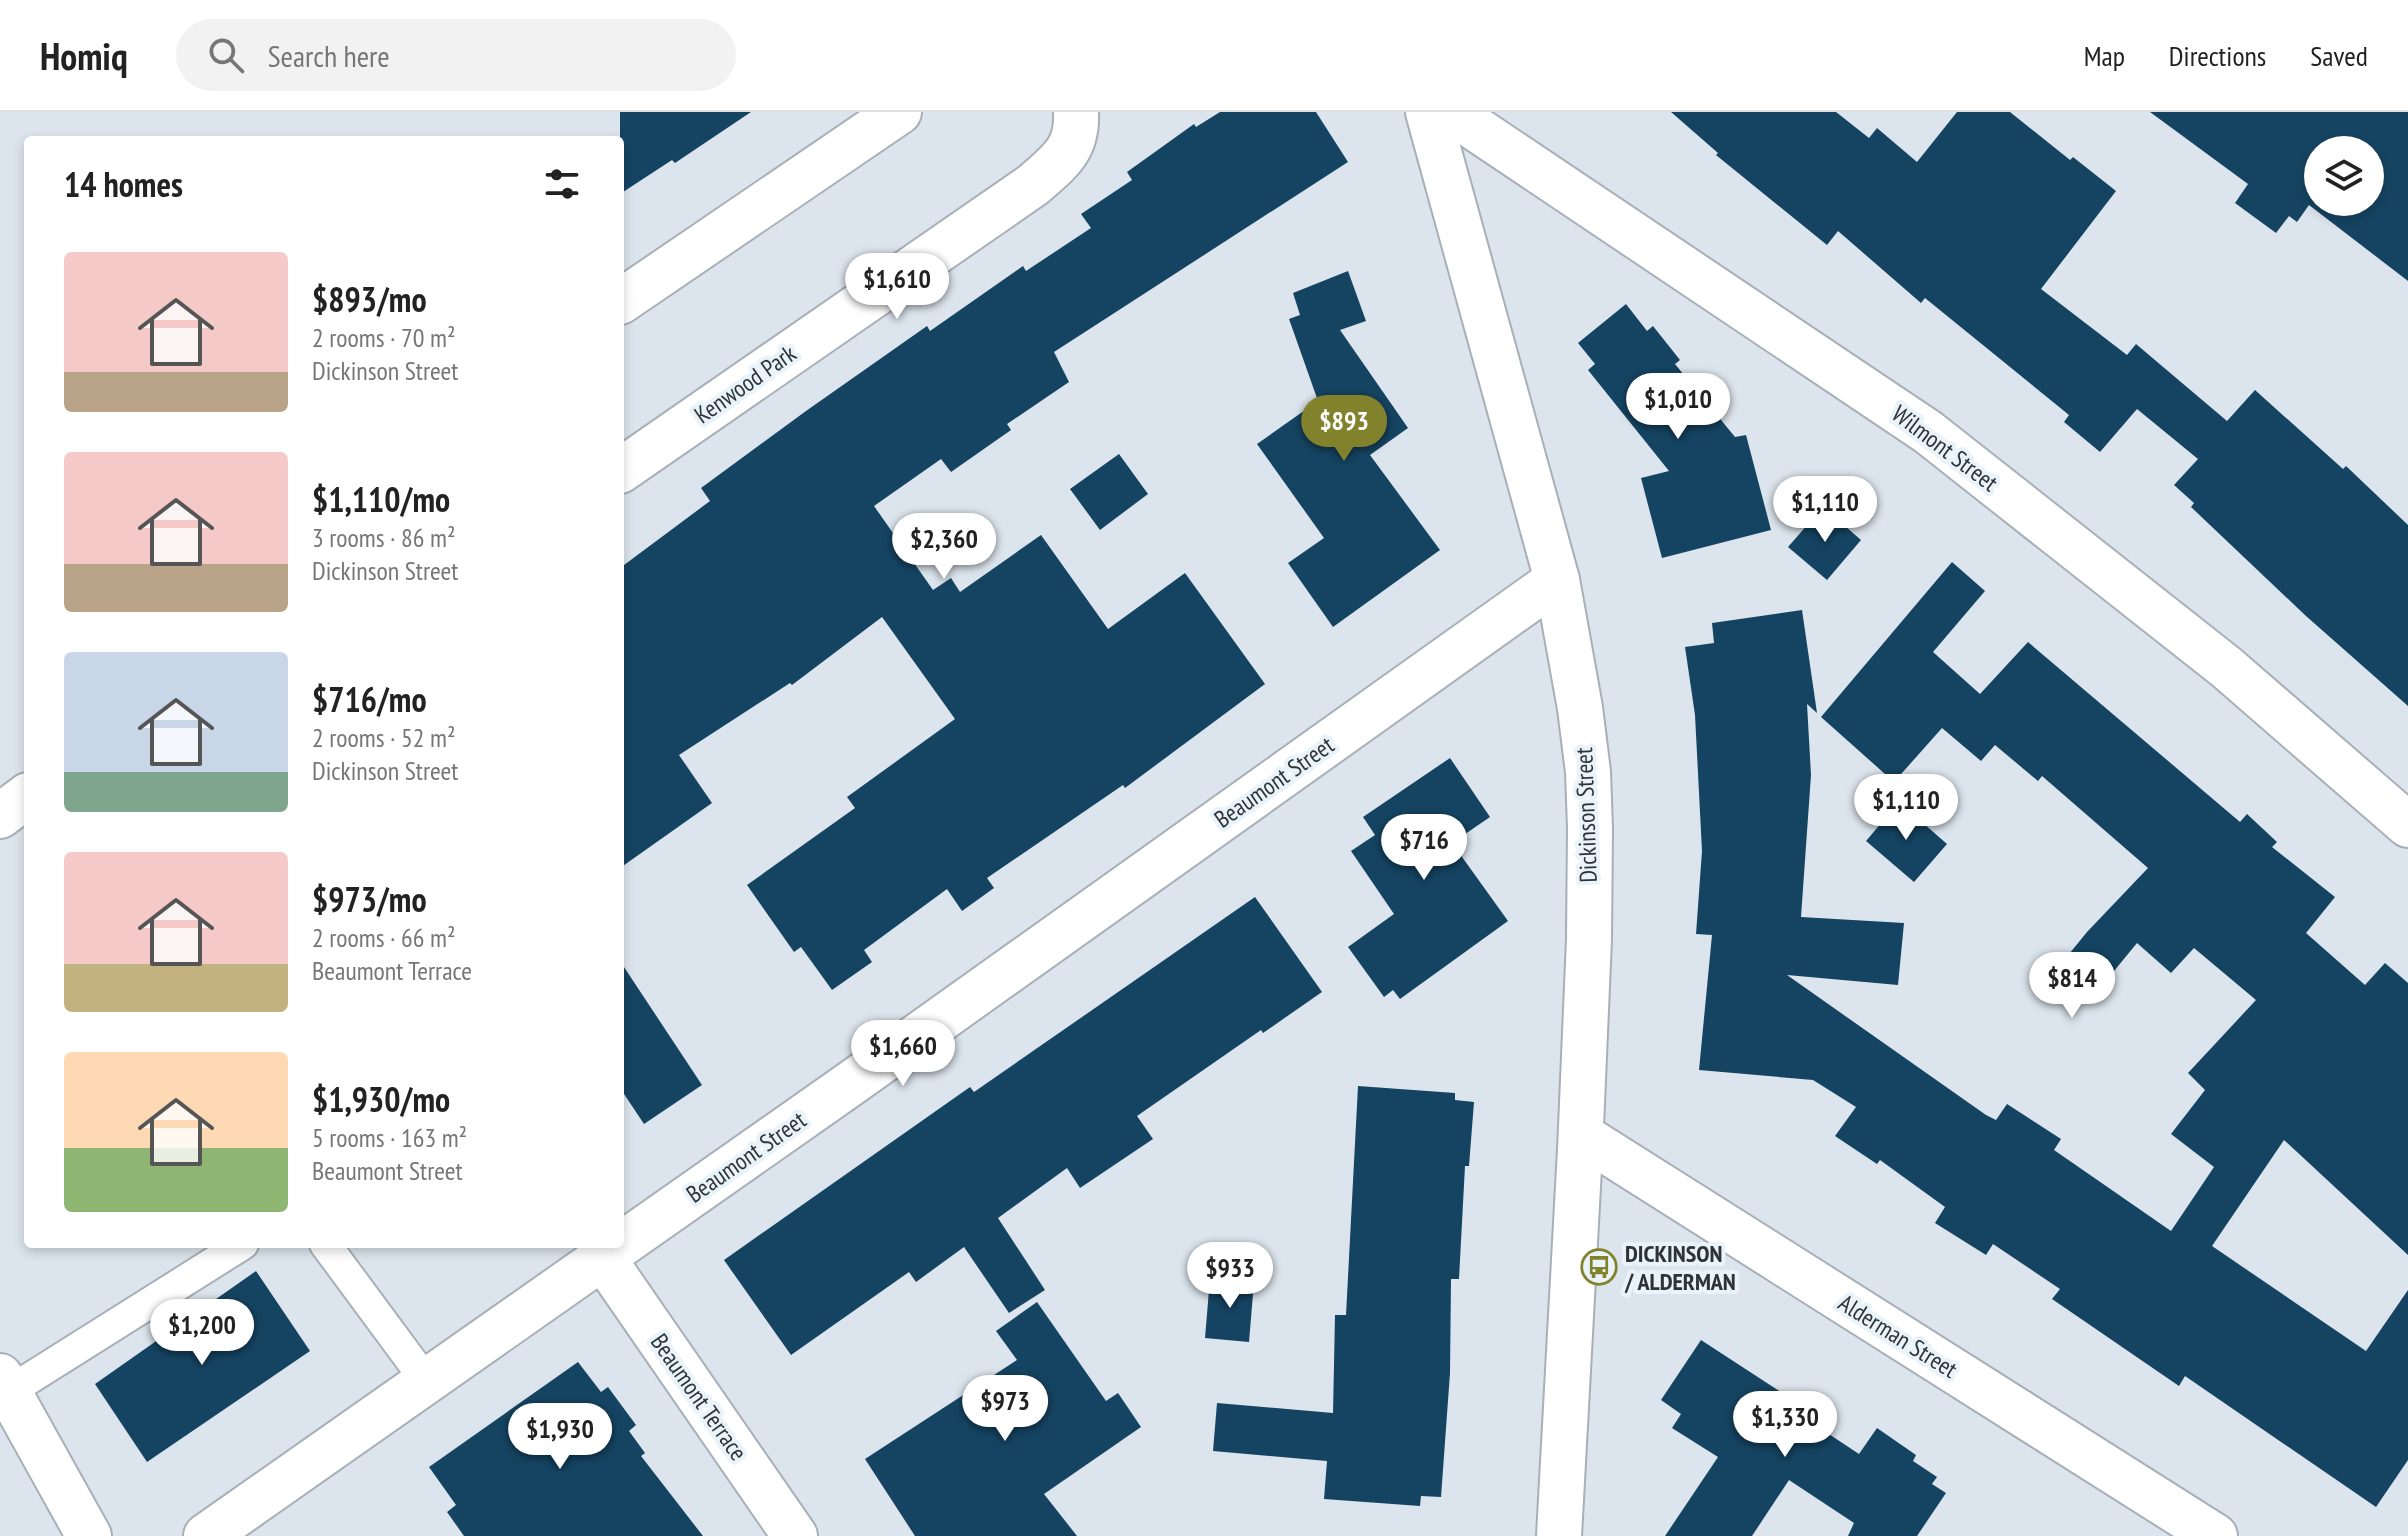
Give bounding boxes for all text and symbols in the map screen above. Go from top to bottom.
search box [176,19,736,91]
text: Homiq [40,31,128,80]
icon: search [204,33,248,77]
text: Search here [268,36,390,75]
text: Map [2084,37,2125,74]
text: Directions [2169,37,2266,74]
text: Saved [2310,37,2368,74]
map controls [2304,136,2384,216]
button: layers [2304,136,2384,216]
text: 14 homes [64,162,183,206]
icon: filters [540,162,584,206]
pin: $1,610 [832,253,962,321]
text: $1,610 [863,262,931,295]
text: $893/mo [312,277,427,321]
icon: home [128,284,224,380]
text: 2 rooms · 70 m² [312,321,456,354]
street label: Kenwood Park [688,337,802,430]
text: Dickinson Street [312,354,458,387]
pin: $1,010 [1613,373,1743,441]
text: $1,010 [1644,382,1712,415]
pin: $893 [1297,395,1391,463]
street label: Wilmont Street [1886,398,2004,498]
text: $893 [1319,404,1369,437]
pin: $1,110 [1760,476,1890,544]
text: $1,110/mo [312,477,450,521]
icon: home [128,484,224,580]
text: $1,110 [1791,485,1859,518]
pin: $2,360 [879,513,1009,581]
text: 3 rooms · 86 m² [312,521,456,554]
text: $2,360 [910,522,978,555]
text: Dickinson Street [312,554,458,587]
text: $716/mo [312,677,427,721]
icon: home [128,684,224,780]
text: 2 rooms · 52 m² [312,721,456,754]
street label: Beaumont Street [1208,729,1340,835]
street label: Dickinson Street [1568,747,1604,883]
text: Dickinson Street [312,754,458,787]
pin: $1,110 [1841,774,1971,842]
text: $1,110 [1872,783,1940,816]
pin: $716 [1377,814,1471,882]
text: $716 [1399,823,1449,856]
text: $973/mo [312,877,427,921]
icon: home [128,884,224,980]
text: 2 rooms · 66 m² [312,921,456,954]
pin: $814 [2025,952,2119,1020]
text: Beaumont Terrace [312,954,472,987]
text: $814 [2047,961,2097,994]
pin: $1,660 [838,1020,968,1088]
text: $1,660 [869,1029,937,1062]
text: $1,930/mo [312,1077,450,1121]
icon: home [128,1084,224,1180]
street label: Beaumont Street [680,1104,812,1210]
text: 5 rooms · 163 m² [312,1121,467,1154]
text: Beaumont Street [312,1154,463,1187]
place label: DICKINSON / ALDERMAN [1624,1238,1736,1297]
pin: $933 [1183,1242,1277,1310]
bus stop icon: DICKINSON / ALDERMAN [1580,1248,1618,1286]
text: $933 [1205,1251,1255,1284]
street label: Alderman Street [1833,1287,1964,1385]
pin: $1,200 [137,1299,267,1367]
text: $1,200 [168,1308,236,1341]
street label: Beaumont Terrace [644,1328,754,1466]
pin: $973 [958,1375,1052,1443]
text: $973 [980,1384,1030,1417]
pin: $1,330 [1720,1391,1850,1459]
text: $1,330 [1751,1400,1819,1433]
pin: $1,930 [495,1403,625,1471]
text: $1,930 [526,1412,594,1445]

